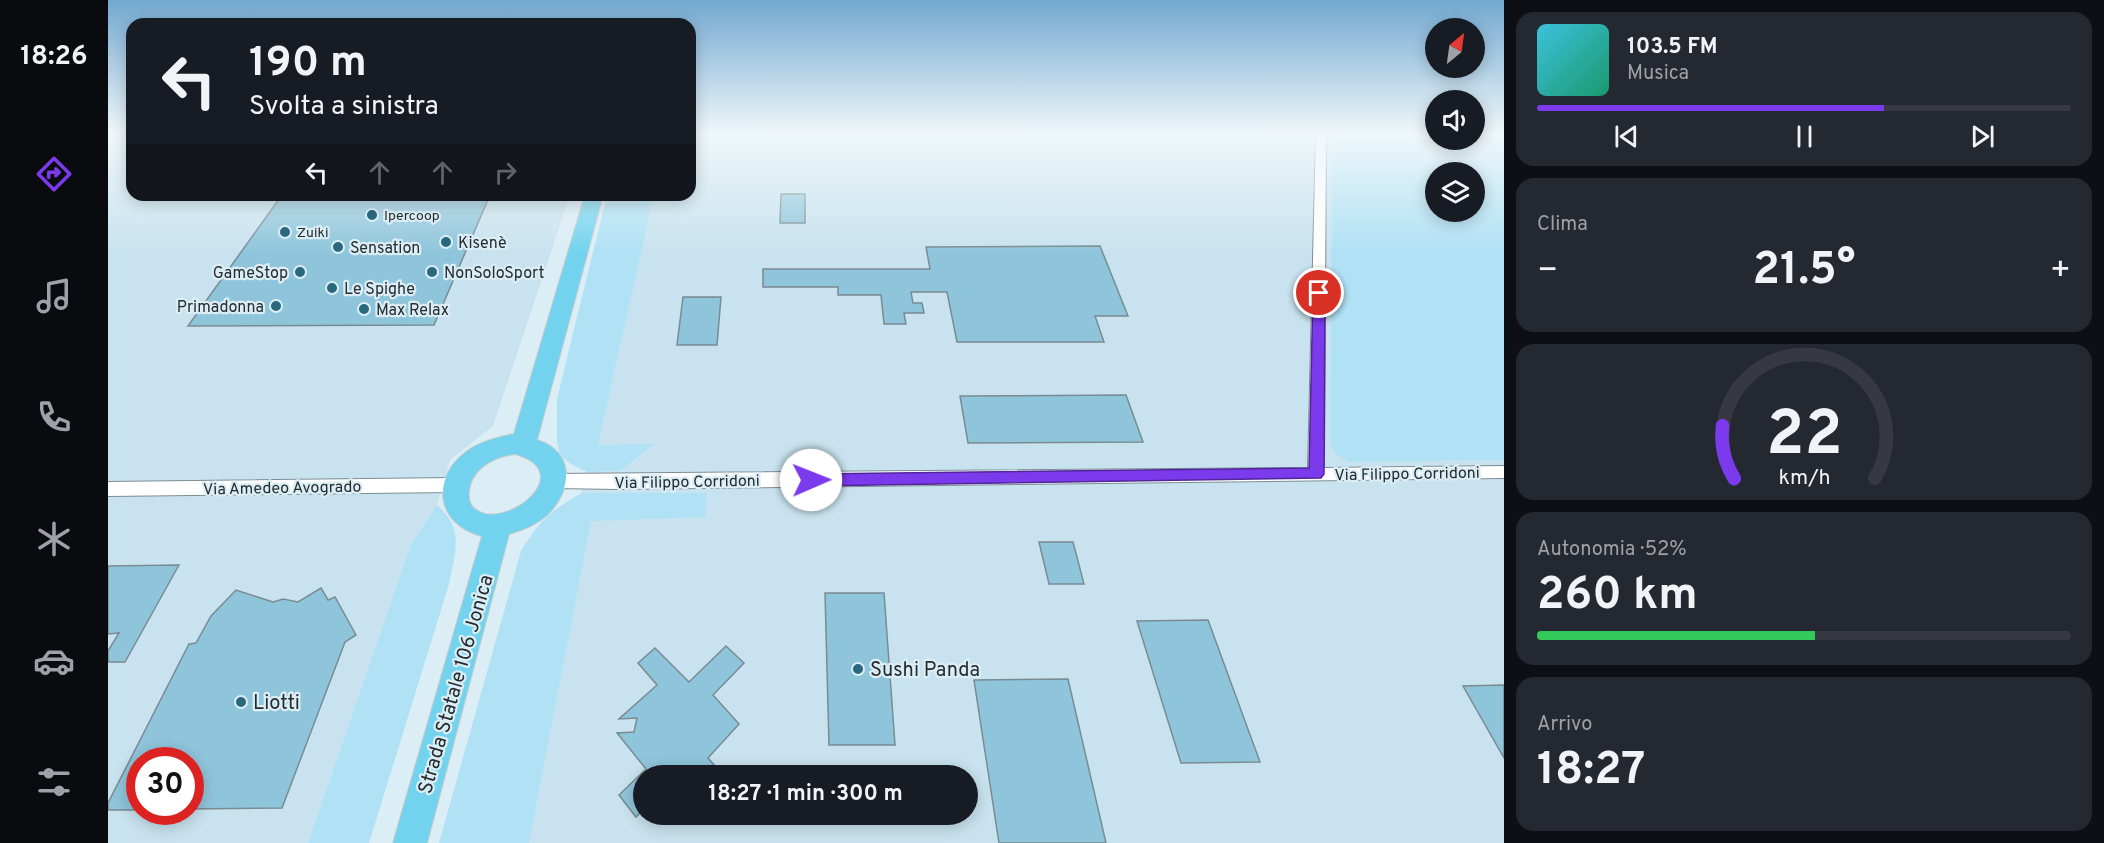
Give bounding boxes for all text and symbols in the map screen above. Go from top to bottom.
north arrow [1425,18,1485,78]
map controls [1425,18,1485,222]
text: 103.5 FM [1627,34,1718,61]
text: 190 m [249,38,367,91]
text: 18:26 [20,40,88,74]
icon: left [150,42,228,120]
text: Musica [1627,61,1689,87]
text: Svolta a sinistra [249,90,439,124]
button: sound [1425,90,1485,150]
icon: previous [1610,120,1643,153]
icon: pause [1788,120,1821,153]
icon: next [1966,120,1999,153]
icon: directions [33,153,75,195]
icon: left [300,156,333,189]
icon: ahead [363,156,396,189]
icon: ahead [426,156,459,189]
icon: right [489,156,522,189]
button: layers [1425,162,1485,222]
marker: Ipercoop [365,208,379,222]
place label: Ipercoop [384,208,440,225]
text: Clima [1537,212,1588,238]
marker: Zuiki [278,225,292,239]
place label: Zuiki [297,225,328,242]
place label: Kisenè [458,234,507,254]
marker: Kisenè [439,235,453,249]
place label: Sensation [350,239,420,259]
marker: Sensation [331,240,345,254]
text: 21.5° [1753,243,1855,300]
text: − [1537,251,1558,293]
text: + [2050,251,2071,293]
place label: GameStop [213,264,288,284]
place label: NonSoloSport [444,264,545,284]
marker: GameStop [293,265,307,279]
marker: NonSoloSport [425,265,439,279]
pin [1293,267,1344,318]
icon: music [33,275,75,317]
icon: arrive [1302,276,1335,309]
place label: Le Spighe [344,280,415,300]
marker: Le Spighe [325,281,339,295]
place label: Primadonna [177,298,264,318]
marker: Primadonna [269,299,283,313]
place label: Max Relax [376,301,449,321]
marker: Max Relax [357,302,371,316]
icon: phone [33,396,75,438]
text: 22 [1766,398,1842,477]
position arrow [779,448,843,512]
street label: Via Filippo Corridoni [1334,464,1480,486]
text: km/h [1778,465,1830,492]
street label: Via Filippo Corridoni [614,472,760,494]
street label: Via Amedeo Avogrado [203,478,362,500]
icon: climate [33,518,75,560]
text: Autonomia · 52% [1537,537,1687,563]
text: 260 km [1537,568,1698,625]
street label: Strada Statale 106 Jonica [413,572,501,797]
icon: car [33,640,75,682]
place label: Sushi Panda [870,658,980,684]
marker: Sushi Panda [851,662,865,676]
place label: Liotti [253,691,300,717]
marker: Liotti [234,695,248,709]
text: Arrivo [1537,712,1592,738]
text: 18:27 [1537,743,1645,800]
speed limit sign: 30 [126,747,204,825]
icon: filters [33,761,75,803]
text: 18:27 · 1 min · 300 m [708,781,903,808]

